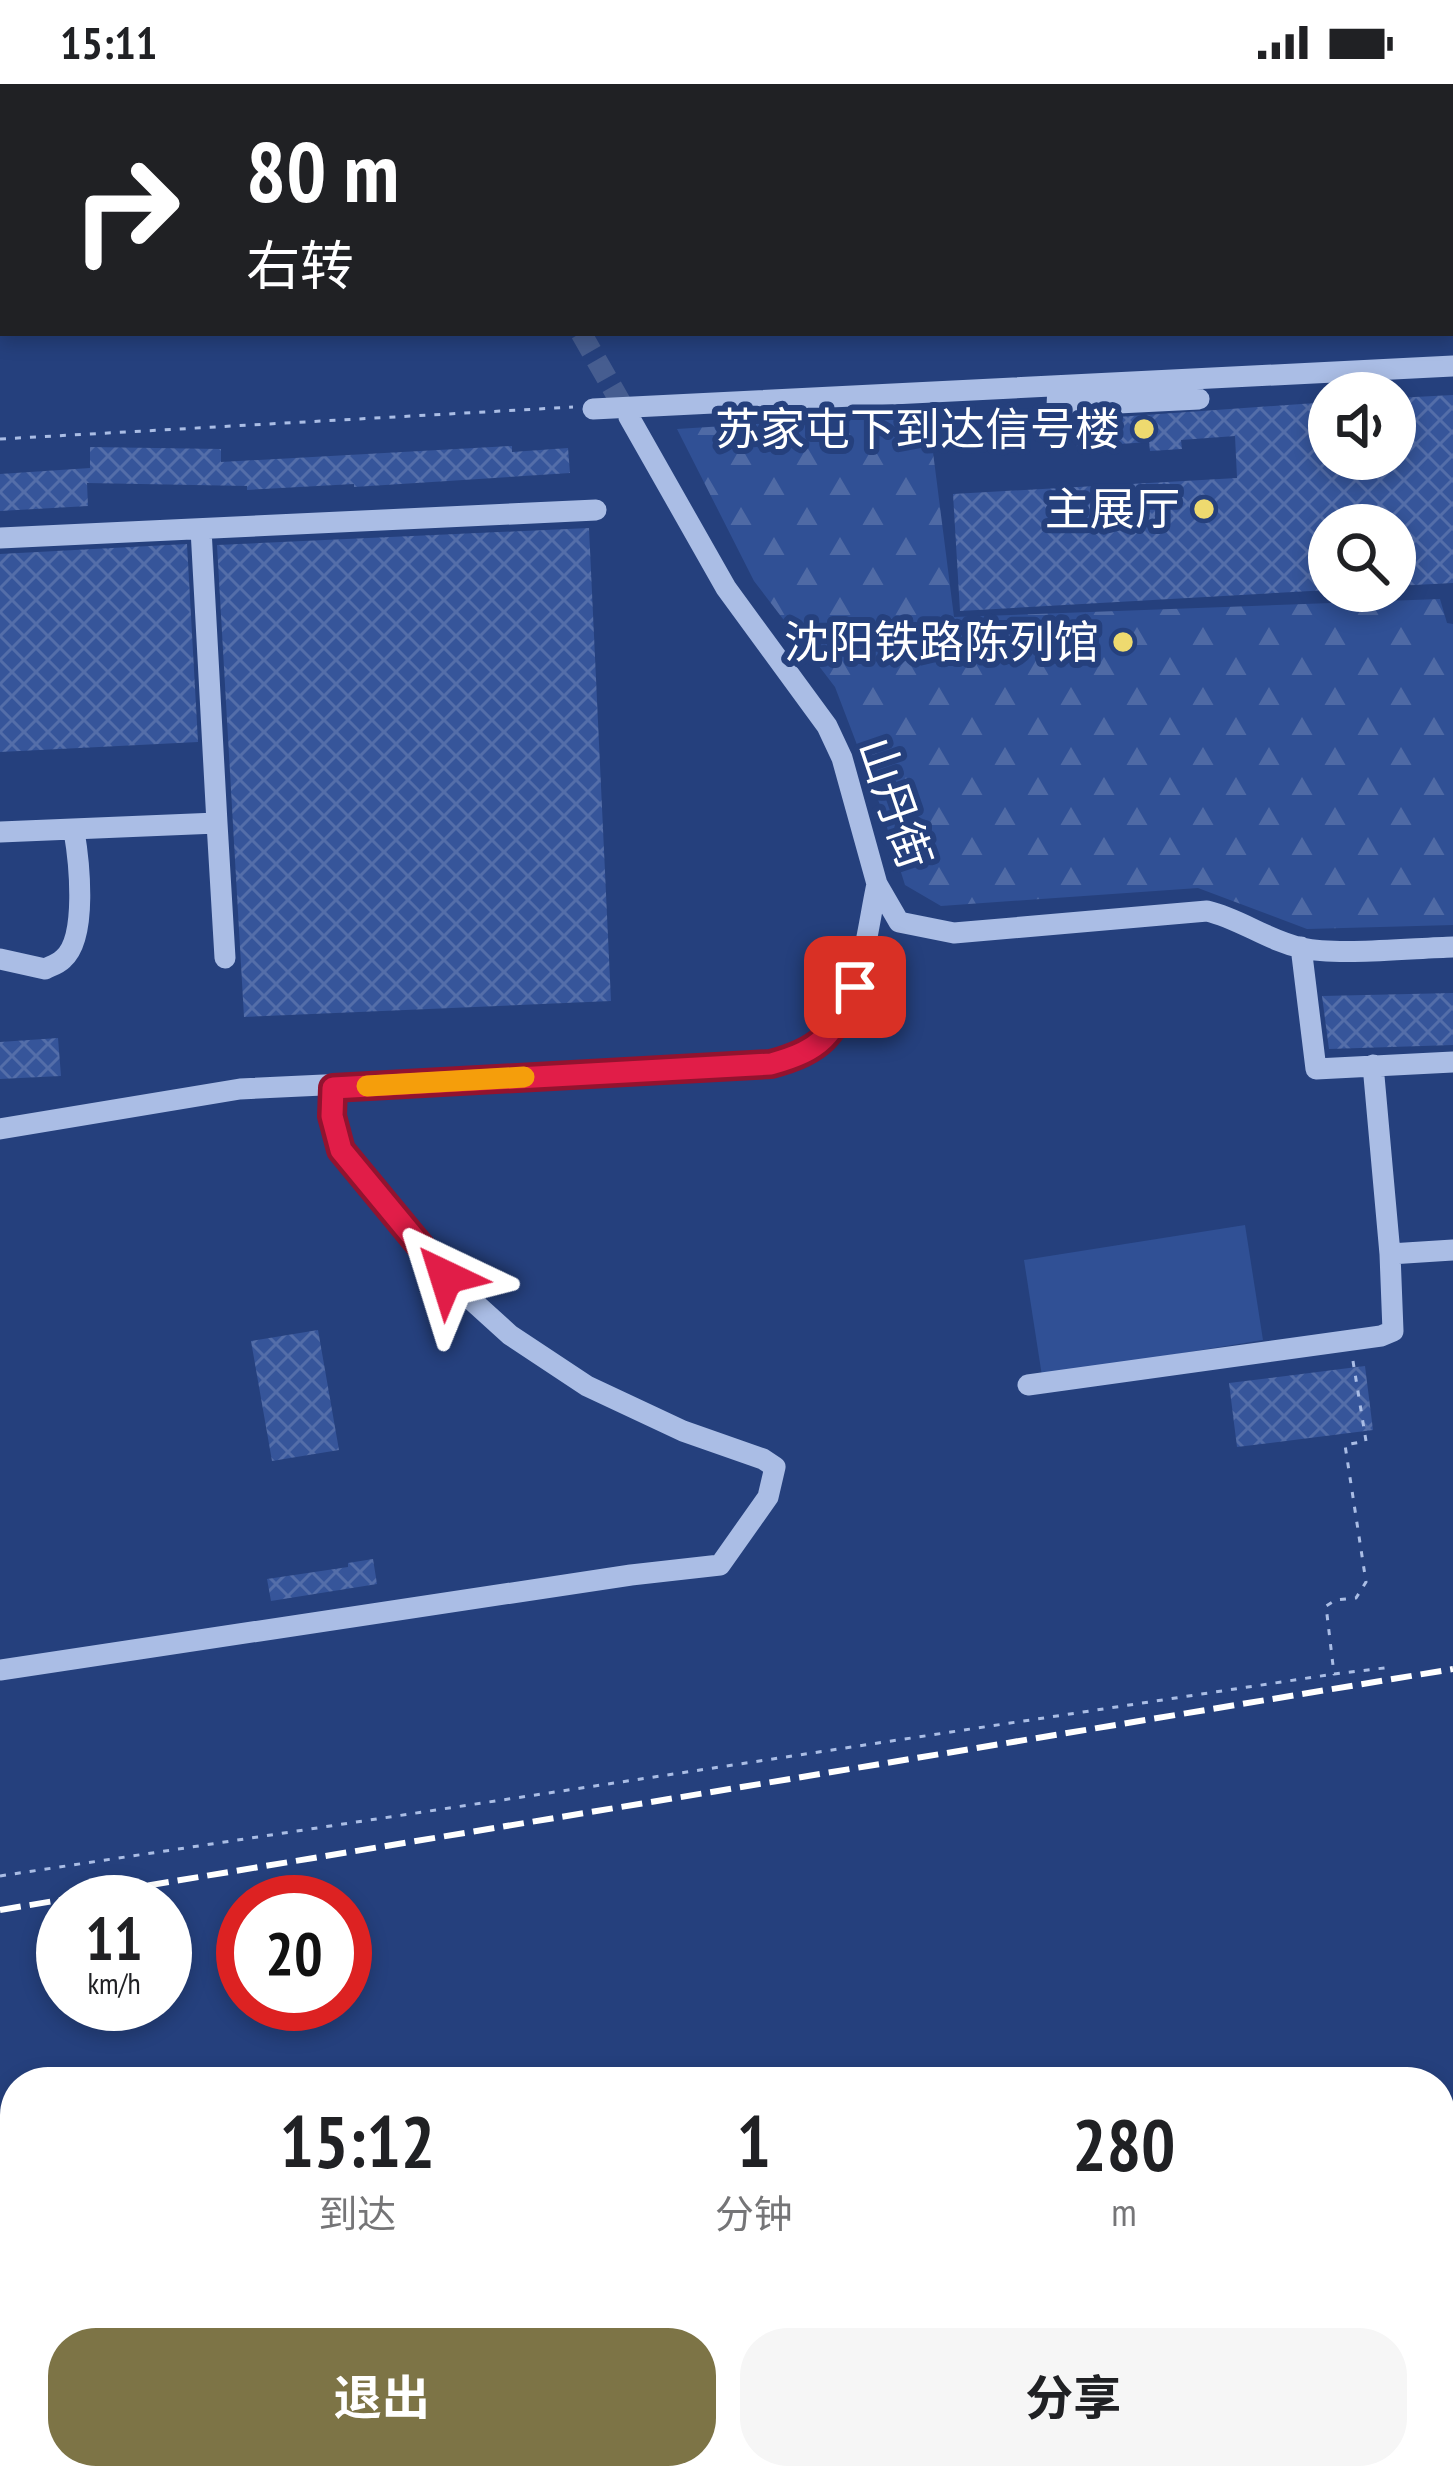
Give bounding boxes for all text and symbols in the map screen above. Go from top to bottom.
text: 15:11 [60,13,157,71]
text: 80 m [246,116,399,225]
icon: right [48,132,204,288]
text: 右转 [246,230,354,300]
map controls [1308,372,1416,612]
button: sound [1308,372,1416,480]
place label: 苏家屯下到达信号楼 [715,399,1120,457]
marker: 苏家屯下到达信号楼 [1131,416,1157,442]
place label: 主展厅 [1045,479,1180,537]
marker: 主展厅 [1191,496,1217,522]
button: search [1308,504,1416,612]
place label: 沈阳铁路陈列馆 [784,612,1099,670]
marker: 沈阳铁路陈列馆 [1110,629,1136,655]
street label: 山丹街 [847,729,945,876]
pin [804,936,906,1038]
icon: arrive [822,954,888,1020]
position arrow [383,1214,509,1340]
speed limit sign: 20 [216,1875,372,2031]
text: 11 [85,1899,143,1977]
text: km/h [87,1963,141,2002]
text: 15:12 [279,2094,435,2187]
text: 1 [737,2094,771,2187]
text: 280 [1072,2097,1175,2190]
text: m [1111,2186,1137,2237]
text: 到达 [318,2188,396,2239]
text: 分钟 [715,2188,793,2239]
button: 退出 [48,2328,716,2466]
button: 分享 [740,2328,1407,2466]

